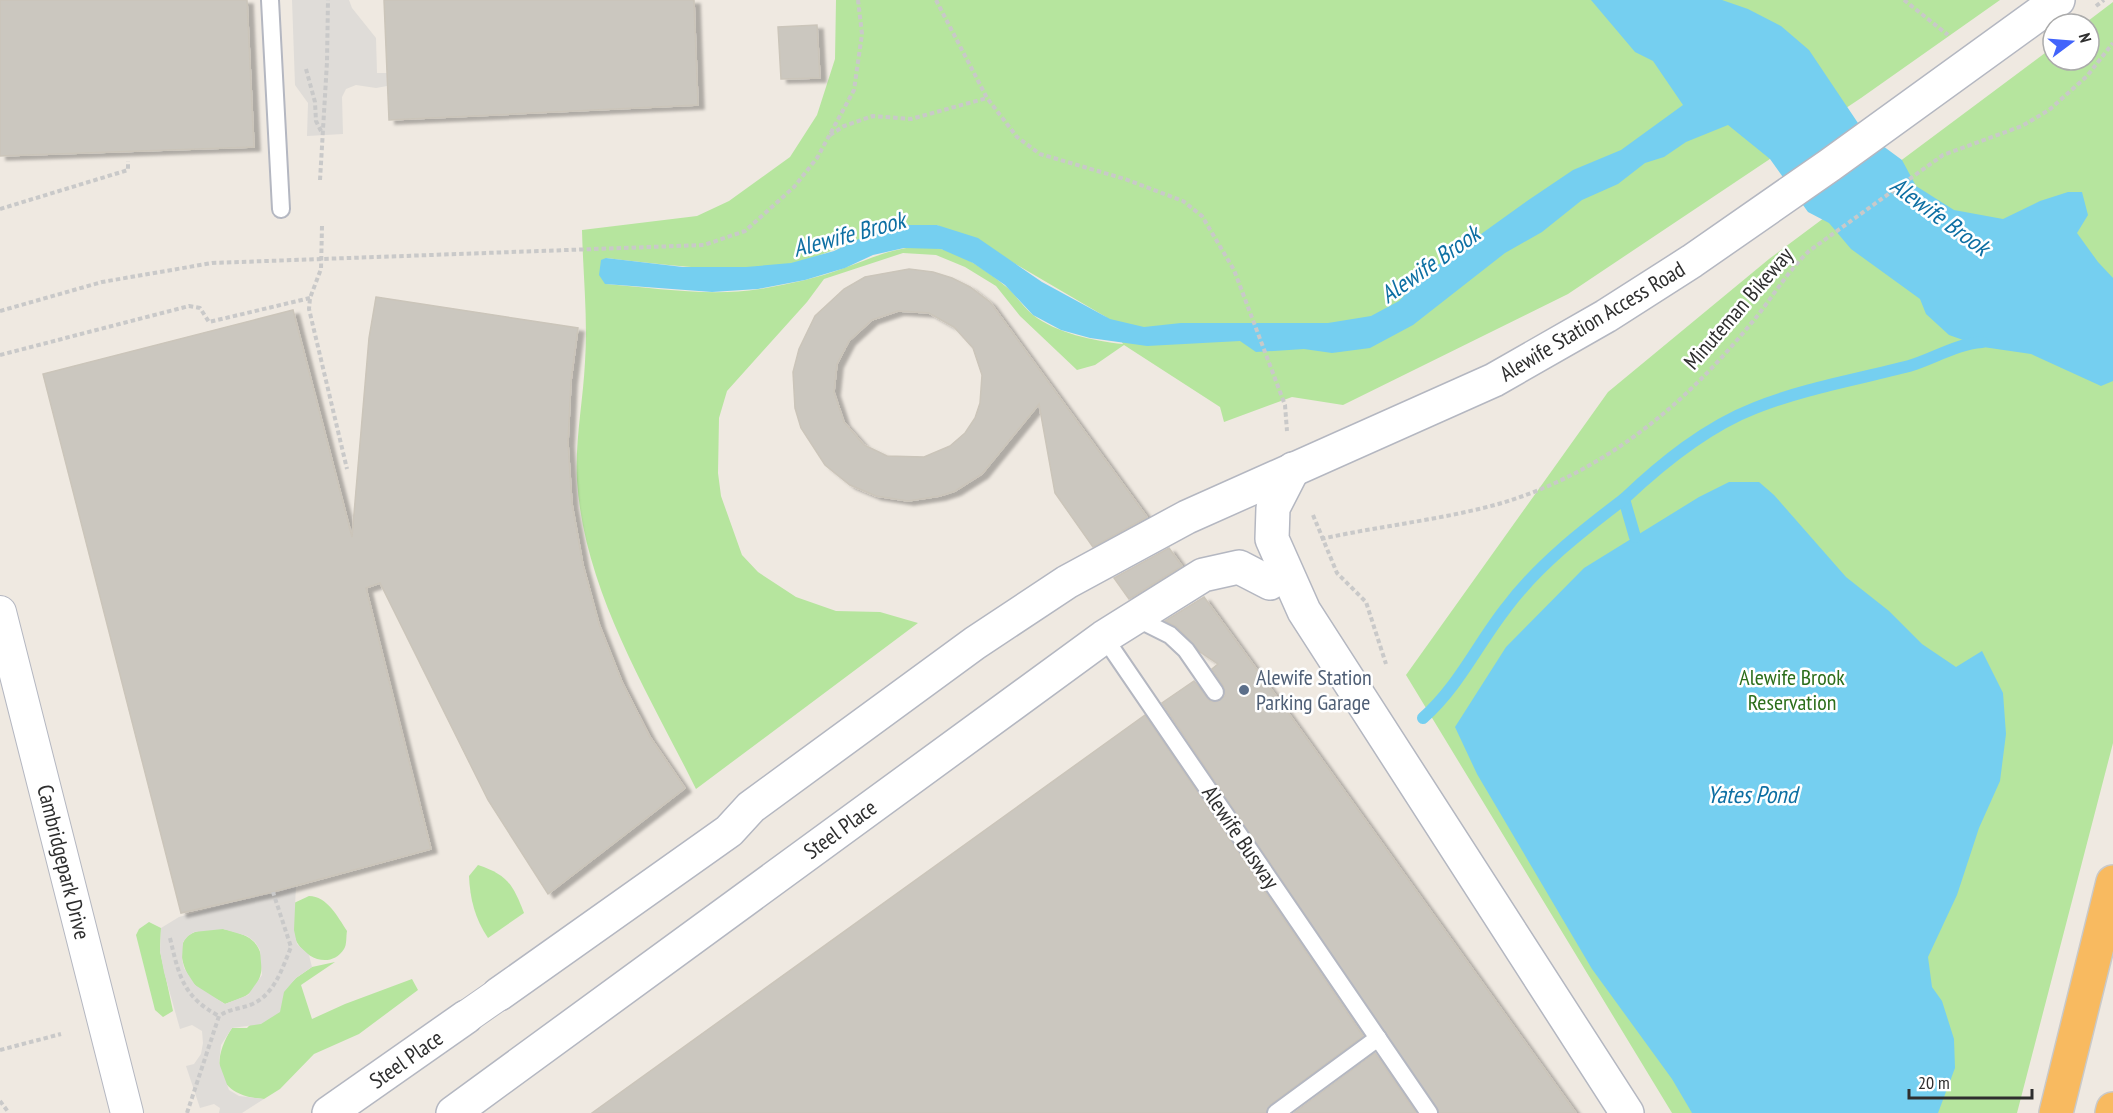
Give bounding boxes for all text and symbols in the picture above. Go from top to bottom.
north arrow [2041,12,2101,72]
text: N [2075,31,2096,45]
water label: Alewife Brook [1884,170,1998,264]
water label: Alewife Brook [789,203,911,264]
water label: Alewife Brook [1374,217,1488,310]
street label: Minuteman Bikeway [1677,241,1799,375]
street label: Alewife Station Access Road [1494,255,1690,387]
place label: Alewife Station Parking Garage [1256,663,1372,716]
park label: Alewife Brook Reservation [1739,663,1845,716]
marker: Alewife Station Parking Garage [1237,683,1251,697]
water label: Yates Pond [1707,779,1801,810]
street label: Alewife Busway [1196,780,1286,895]
street label: Cambridgepark Drive [31,782,97,942]
street label: Steel Place [798,793,882,865]
street label: Steel Place [364,1024,448,1094]
scale bar [1909,1062,2032,1100]
text: 20 m [1918,1071,1950,1094]

